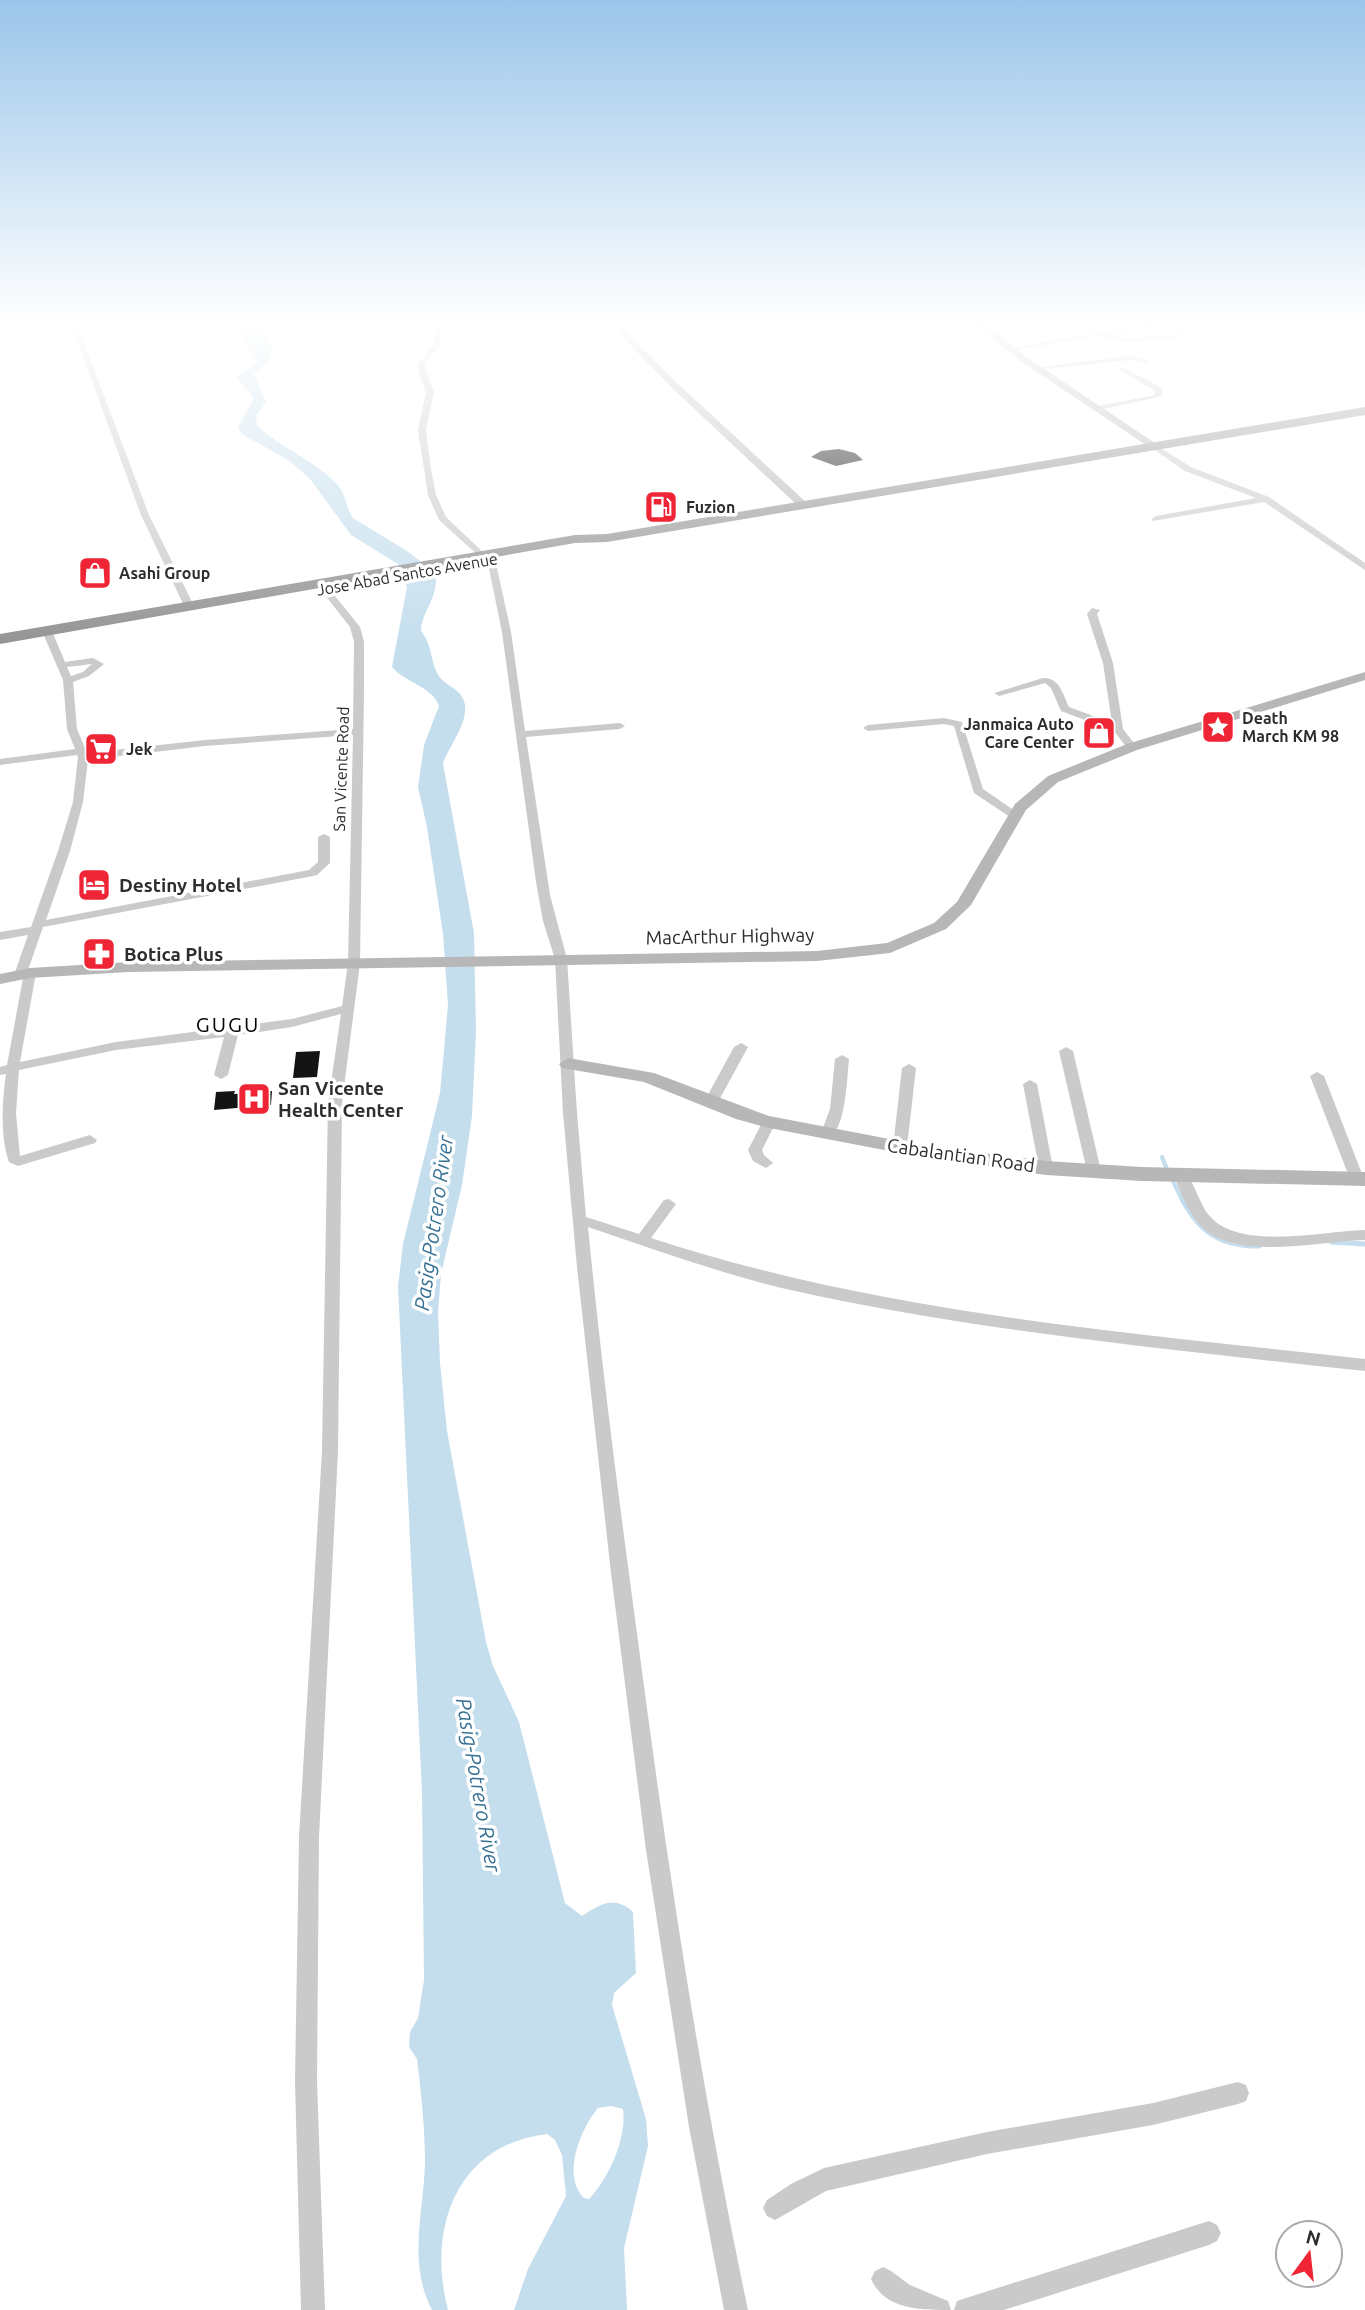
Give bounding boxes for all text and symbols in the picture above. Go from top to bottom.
fuel station icon: Fuzion [642,488,680,526]
place label: Fuzion [686,498,735,516]
street label: Jose Abad Santos Avenue [315,549,499,599]
shop icon: Asahi Group [76,554,114,592]
place label: Asahi Group [119,564,210,582]
street label: San Vicente Road [330,706,352,832]
place icon: Death March KM 98 [1199,708,1237,746]
place label: Death March KM 98 [1242,709,1339,745]
shop icon: Janmaica Auto Care Center [1080,714,1118,752]
place label: Janmaica Auto Care Center [964,715,1074,751]
supermarket icon: Jek [82,730,120,768]
place label: Jek [126,740,153,758]
hotel icon: Destiny Hotel [75,866,113,904]
place label: Destiny Hotel [119,874,242,896]
street label: MacArthur Highway [646,924,814,948]
pharmacy icon: Botica Plus [80,935,118,973]
place label: Botica Plus [124,943,223,965]
district label: GUGU [196,1012,260,1036]
place label: San Vicente Health Center [278,1077,403,1121]
hospital icon: San Vicente Health Center [235,1080,273,1118]
water label: Pasig-Potrero River [409,1133,457,1312]
street label: Cabalantian Road [886,1134,1036,1176]
water label: Pasig-Potrero River [452,1696,506,1875]
north arrow [1274,2219,1344,2289]
text: N [1304,2225,1323,2250]

